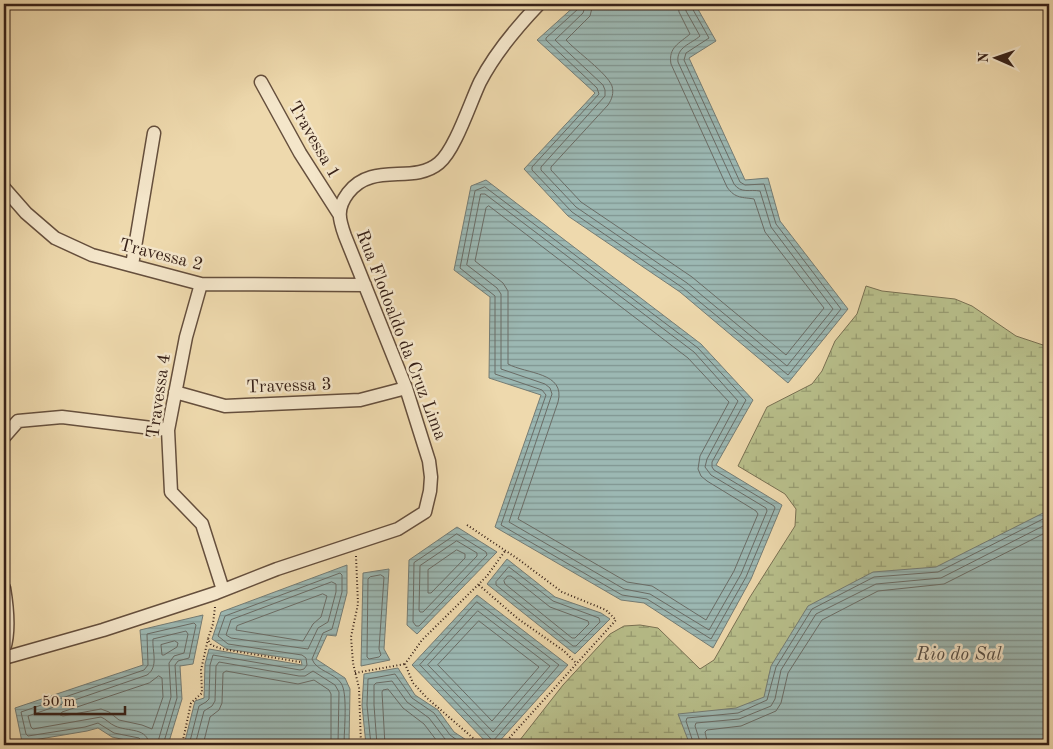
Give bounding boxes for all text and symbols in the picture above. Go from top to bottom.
north arrow [970,32,1020,82]
text: N [977,52,991,63]
street label: Travessa 1 [285,98,343,182]
street label: Rua Flodoaldo da Cruz Lima [353,228,449,443]
street label: Travessa 2 [117,236,205,274]
street label: Travessa 4 [144,352,174,440]
street label: Travessa 3 [246,376,332,396]
water label: Rio do Sal [915,646,1002,665]
scale bar [35,684,125,716]
text: 50 m [42,695,76,710]

